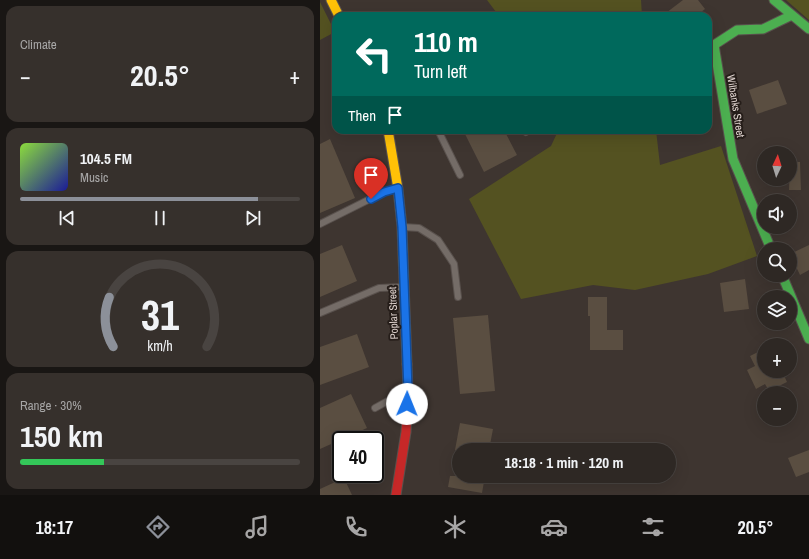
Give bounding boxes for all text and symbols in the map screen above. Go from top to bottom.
text: 110 m [414,23,478,61]
icon: left [348,28,400,80]
text: Climate [20,36,57,53]
text: 20.5° [130,55,190,95]
text: Turn left [414,59,467,84]
text: − [20,61,31,91]
text: + [289,61,300,91]
street label: Wilbanks Street [724,73,748,139]
icon: arrive [384,104,406,126]
text: Then [348,105,376,126]
north arrow [757,146,797,186]
map controls [757,146,797,426]
text: 104.5 FM [80,148,132,169]
pin [354,158,388,199]
icon: arrive [360,164,382,186]
text: Music [80,169,108,186]
button: sound [757,194,797,234]
icon: previous [56,207,78,229]
icon: pause [149,207,171,229]
icon: next [242,207,264,229]
button: search [757,242,797,282]
text: 31 [141,286,179,342]
street label: Poplar Street [385,286,401,340]
button: layers [757,290,797,330]
text: km/h [147,335,173,354]
button: + [757,338,797,378]
position arrow [386,383,428,425]
button: − [757,386,797,426]
text: Range · 30% [20,397,82,414]
text: 150 km [20,416,103,456]
speed limit sign: 40 [332,431,384,483]
text: 18:18 · 1 min · 120 m [505,452,623,473]
icon: directions [144,513,172,541]
icon: music [243,513,271,541]
icon: phone [342,513,370,541]
icon: climate [441,513,469,541]
icon: car [540,513,568,541]
icon: filters [639,513,667,541]
text: 18:17 [35,515,73,540]
text: 20.5° [738,515,773,540]

